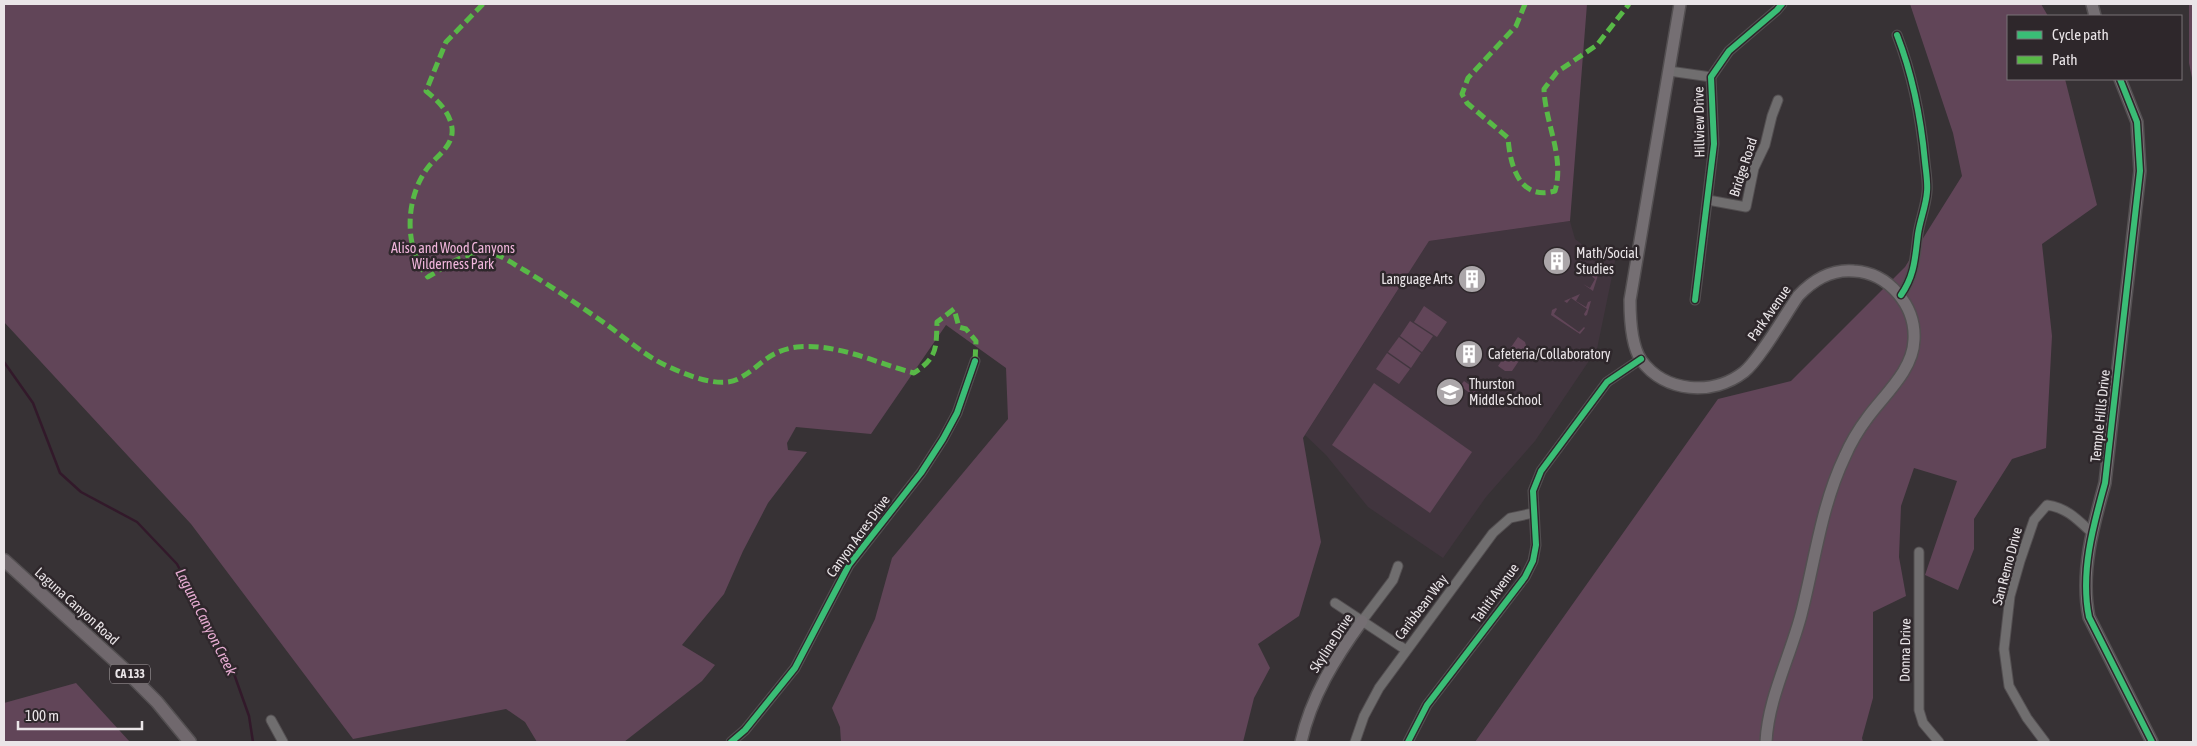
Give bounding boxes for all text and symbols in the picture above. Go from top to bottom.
legend [2007,15,2182,80]
text: Cycle path [2052,26,2109,43]
text: Path [2052,51,2078,68]
street label: Hillview Drive [1690,86,1708,158]
street label: Bridge Road [1726,135,1760,199]
park label: Aliso and Wood Canyons Wilderness Park [391,240,515,272]
place label: Math/Social Studies [1576,245,1639,277]
building icon: Math/Social Studies [1542,246,1572,276]
building icon: Language Arts [1457,264,1487,294]
place label: Language Arts [1381,271,1453,287]
street label: Park Avenue [1744,282,1794,344]
building icon: Cafeteria/Collaboratory [1454,339,1484,369]
place label: Cafeteria/Collaboratory [1488,346,1611,362]
street label: Temple Hills Drive [2087,369,2113,463]
place label: Thurston Middle School [1469,376,1542,408]
school or university icon: Thurston Middle School [1435,377,1465,407]
street label: Canyon Acres Drive [823,492,893,580]
street label: San Remo Drive [1989,525,2025,607]
street label: Tahiti Avenue [1468,560,1522,626]
street label: Laguna Canyon Road [32,564,122,648]
water label: Laguna Canyon Creek [172,566,241,678]
street label: Caribbean Way [1391,571,1451,643]
street label: Skyline Drive [1306,611,1356,675]
street label: Donna Drive [1896,618,1914,682]
road number: CA 133 [110,664,150,684]
scale bar [18,698,141,730]
text: 100 m [25,707,59,724]

